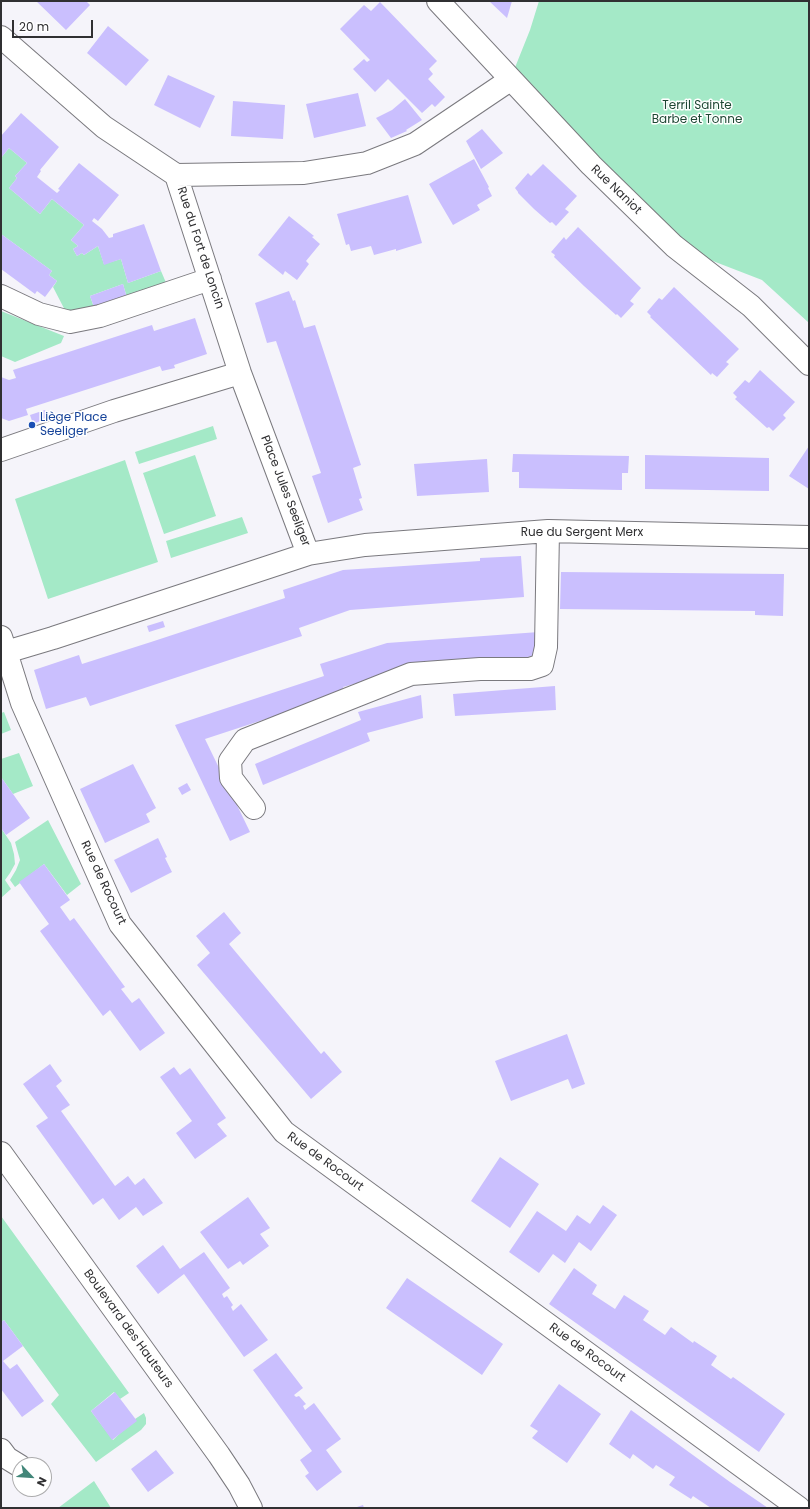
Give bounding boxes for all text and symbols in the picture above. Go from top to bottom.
scale bar [14,12,95,38]
text: 20 m [19,18,49,35]
park label: Terril Sainte Barbe et Tonne [652,99,742,127]
street label: Rue Naniot [588,162,644,218]
street label: Rue du Fort de Loncin [173,185,227,311]
place label: Liège Place Seeliger [40,411,107,439]
marker: Liège Place Seeliger [27,420,37,430]
street label: Place Jules Seeliger [257,433,313,549]
street label: Rue du Sergent Merx [521,526,643,540]
street label: Rue de Rocourt [77,839,129,927]
street label: Rue de Rocourt [284,1129,366,1195]
street label: Boulevard des Hauteurs [80,1267,176,1391]
street label: Rue de Rocourt [546,1320,628,1386]
north arrow [12,1457,52,1497]
text: N [33,1475,51,1489]

